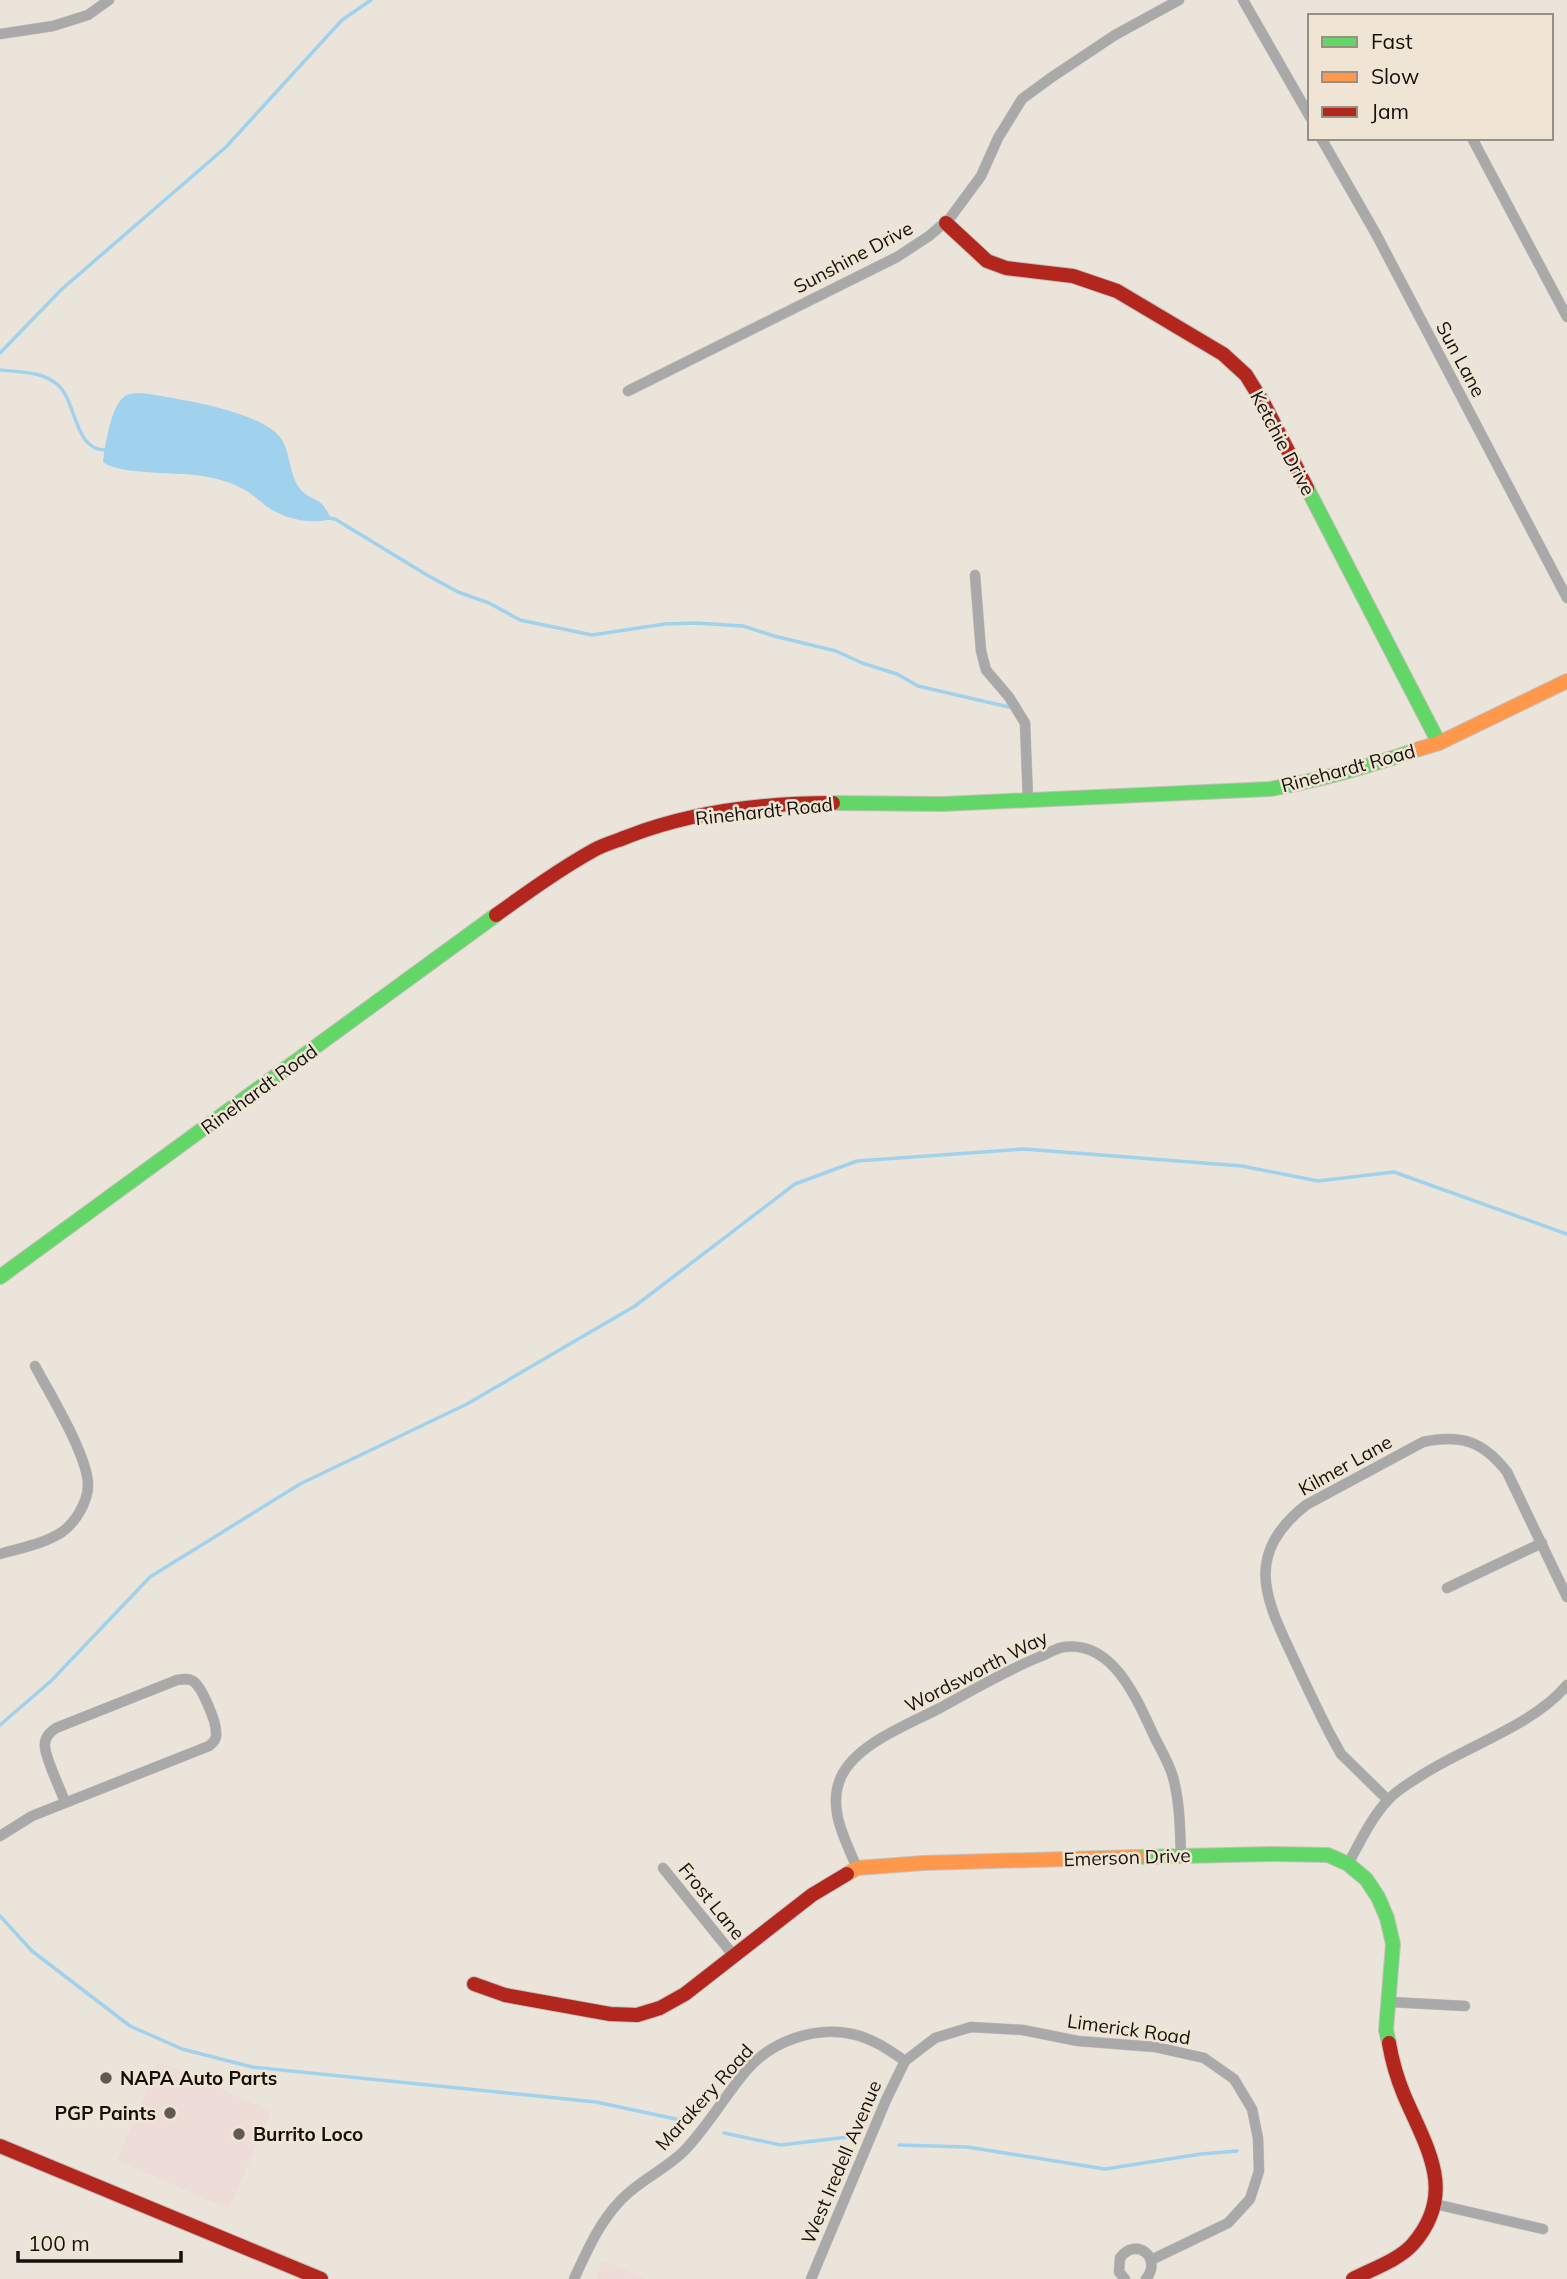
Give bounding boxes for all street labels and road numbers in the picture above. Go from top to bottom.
street label: Sunshine Drive [789,216,917,298]
street label: Sun Lane [1431,317,1491,401]
street label: Ketchie Drive [1245,387,1321,499]
street label: Rinehardt Road [1278,739,1418,797]
street label: Rinehardt Road [694,792,834,830]
street label: Rinehardt Road [196,1039,322,1139]
street label: Kilmer Lane [1294,1429,1396,1501]
street label: Wordsworth Way [901,1625,1051,1717]
street label: Emerson Drive [1063,1843,1191,1871]
street label: Frost Lane [674,1858,750,1944]
street label: Limerick Road [1066,2008,1192,2050]
street label: Marakery Road [650,2039,758,2155]
street label: West Iredell Avenue [796,2077,886,2247]

